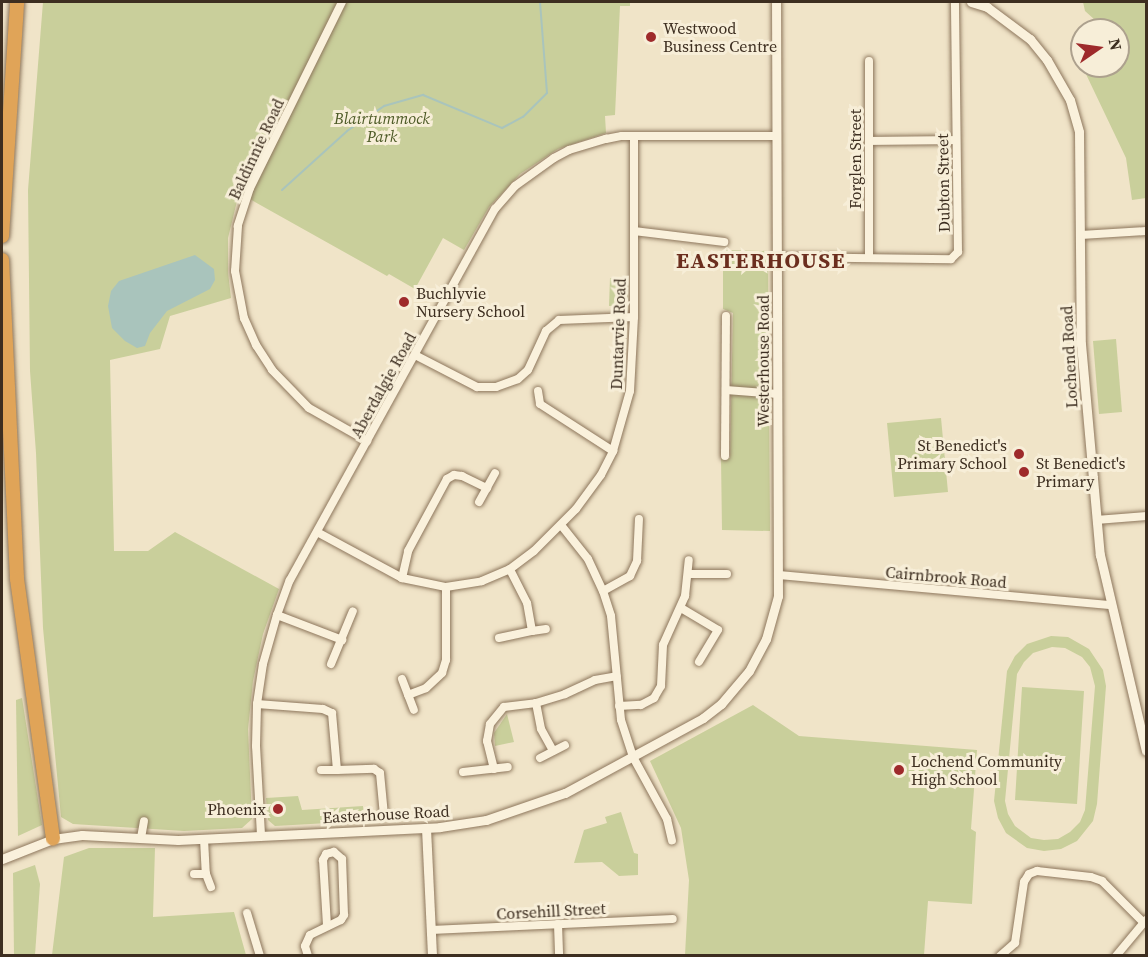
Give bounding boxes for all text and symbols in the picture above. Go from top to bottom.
place label: Westwood Business Centre [663,18,777,56]
north arrow [1070,18,1130,78]
marker: Westwood Business Centre [644,30,658,44]
text: N [1104,36,1128,53]
street label: Baldinnie Road [224,95,288,203]
park label: Blairtummock Park [334,108,430,146]
street label: Forglen Street [845,109,865,209]
street label: Dubton Street [933,134,953,232]
district label: EASTERHOUSE [676,248,846,274]
street label: Duntarvie Road [606,278,630,390]
place label: Buchlyvie Nursery School [416,283,525,321]
marker: Buchlyvie Nursery School [397,295,411,309]
street label: Westerhouse Road [753,295,773,427]
street label: Lochend Road [1057,305,1081,409]
street label: Aberdalgie Road [346,329,420,441]
place label: St Benedict's Primary School [897,435,1007,473]
marker: St Benedict's Primary School [1012,447,1026,461]
place label: St Benedict's Primary [1036,453,1125,491]
marker: St Benedict's Primary [1017,465,1031,479]
street label: Cairnbrook Road [885,562,1007,592]
place label: Lochend Community High School [911,751,1062,789]
marker: Lochend Community High School [892,763,906,777]
place label: Phoenix [207,799,266,819]
street label: Easterhouse Road [322,801,450,827]
marker: Phoenix [271,802,285,816]
street label: Corsehill Street [496,899,606,923]

